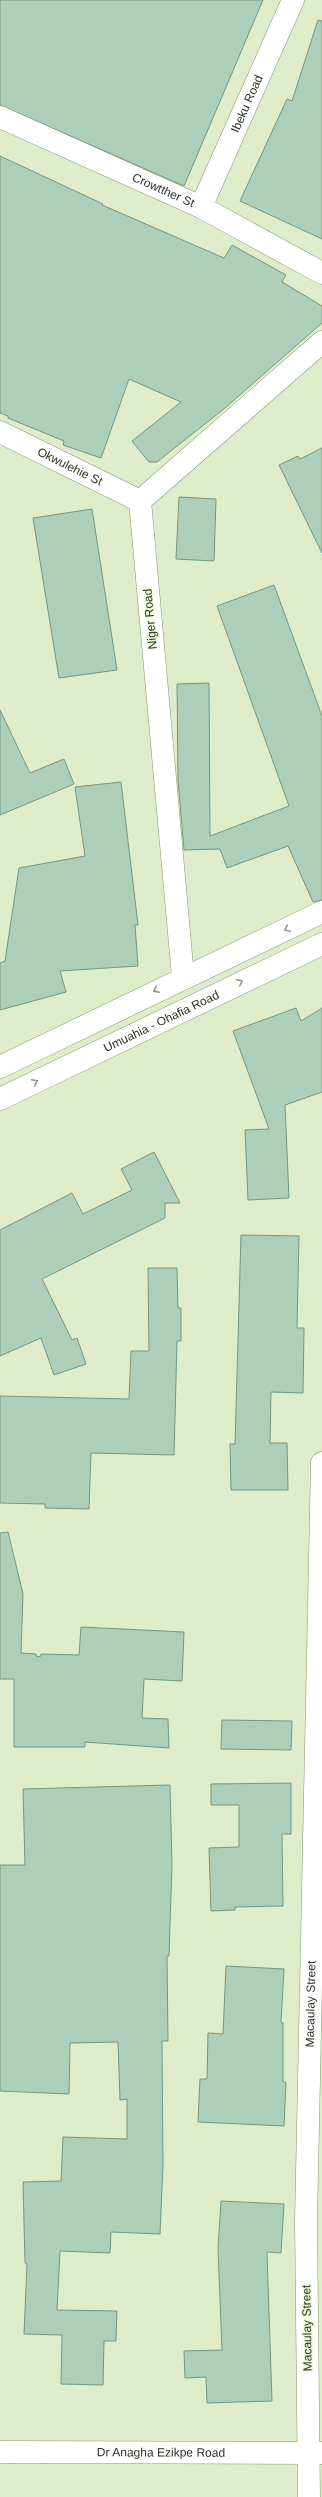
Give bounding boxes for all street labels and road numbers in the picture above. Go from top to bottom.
street label: Ibeku Road [228,73,266,135]
street label: Crowtther St [130,170,197,210]
street label: Okwulehie St [35,445,105,489]
street label: Niger Road [140,588,160,650]
street label: Umuahia - Ohafia Road [101,988,221,1055]
street label: Macaulay Street [303,1960,319,2048]
street label: Macaulay Street [299,2284,315,2371]
street label: Dr Anagha Ezikpe Road [97,2445,225,2460]

